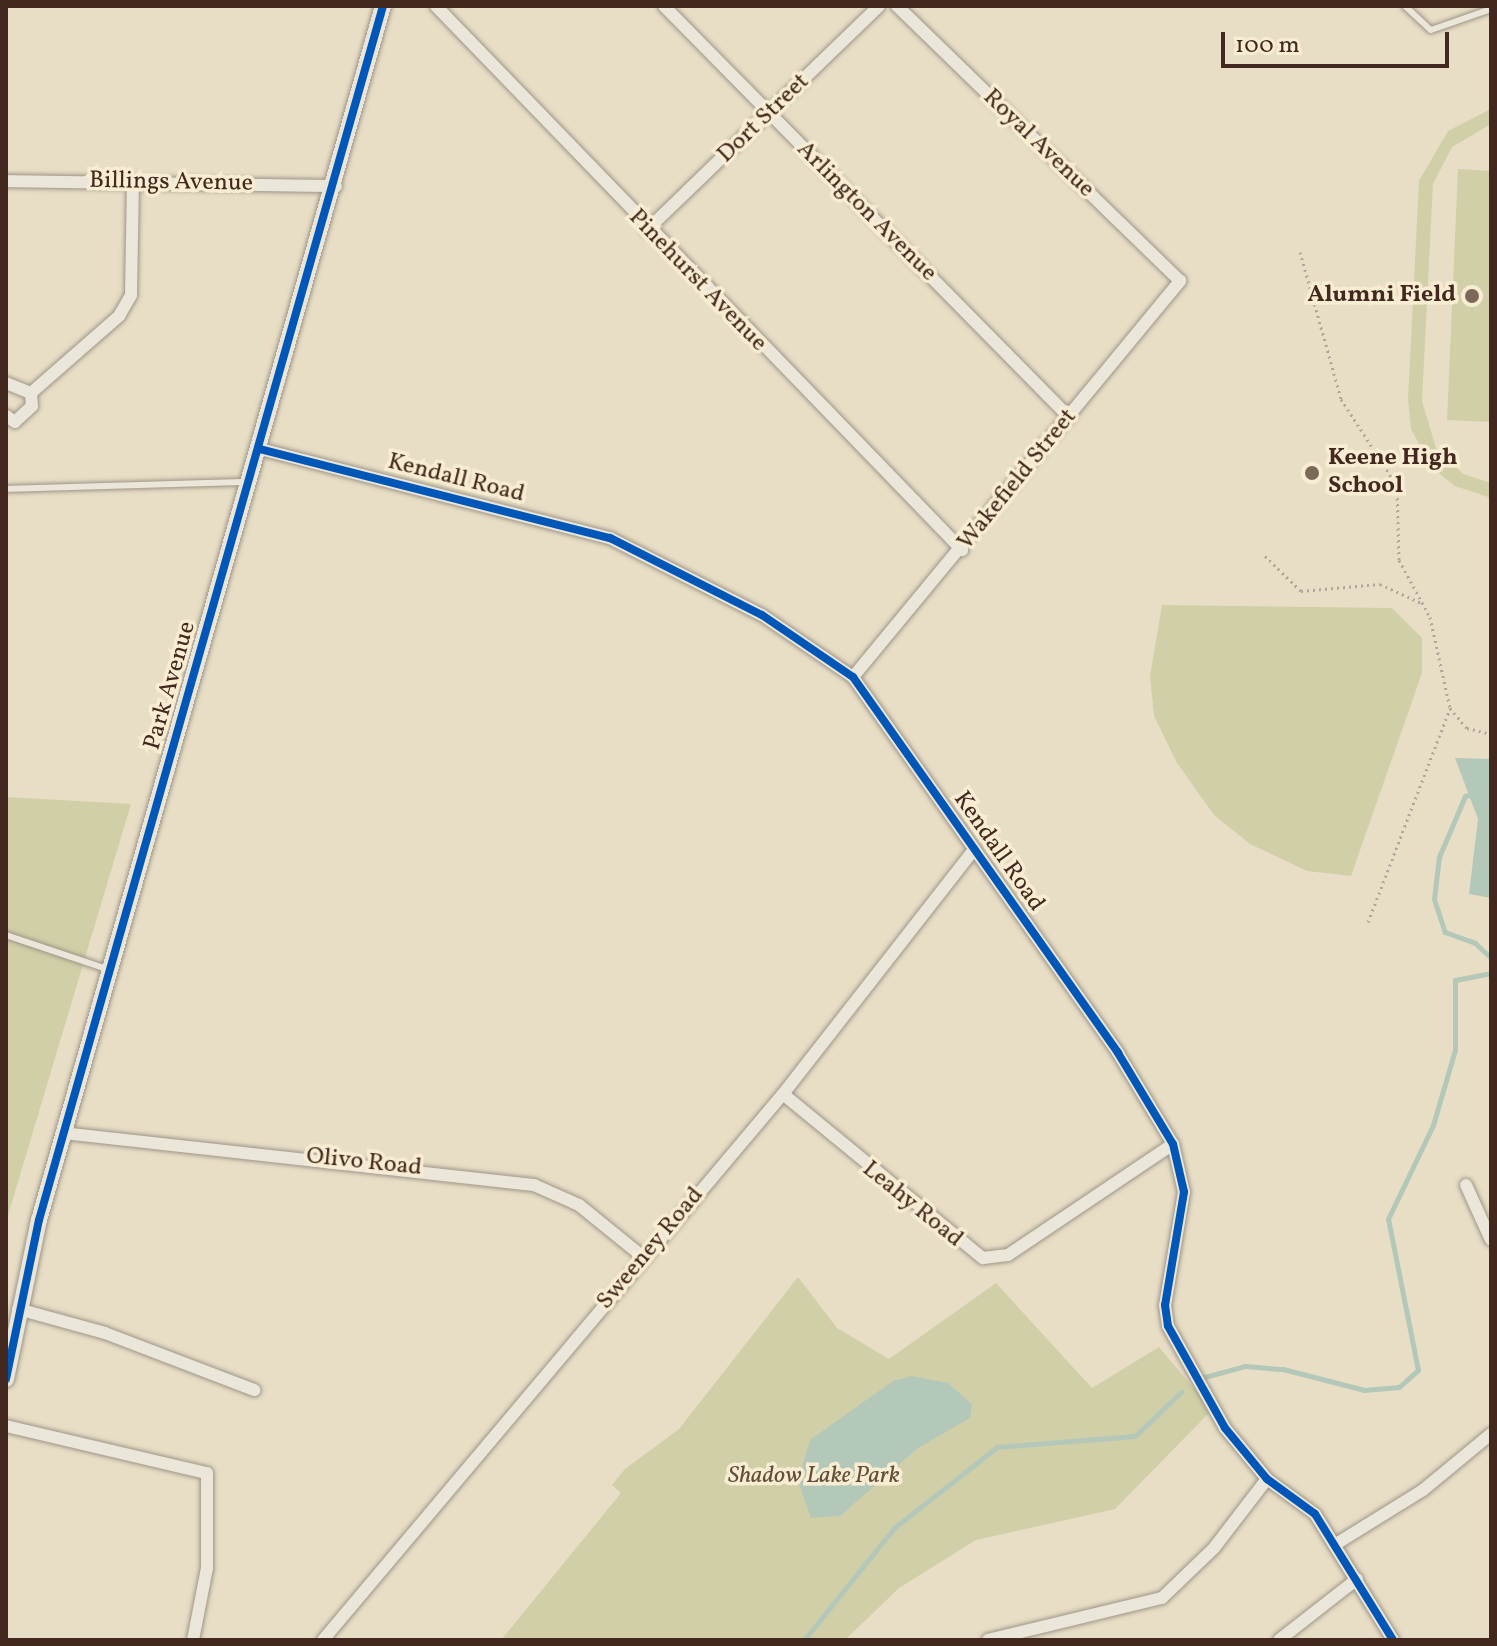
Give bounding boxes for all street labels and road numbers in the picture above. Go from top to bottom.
street label: Dort Street [712,68,816,170]
street label: Royal Avenue [976,84,1100,204]
street label: Arlington Avenue [790,136,942,288]
street label: Billings Avenue [89,167,253,199]
street label: Pinehurst Avenue [622,204,772,358]
street label: Wakefield Street [952,404,1084,556]
street label: Kendall Road [385,448,527,510]
street label: Park Avenue [139,618,203,754]
street label: Kendall Road [946,786,1050,918]
street label: Olivo Road [305,1143,423,1183]
street label: Leahy Road [855,1155,969,1255]
street label: Sweeney Road [591,1182,711,1316]

